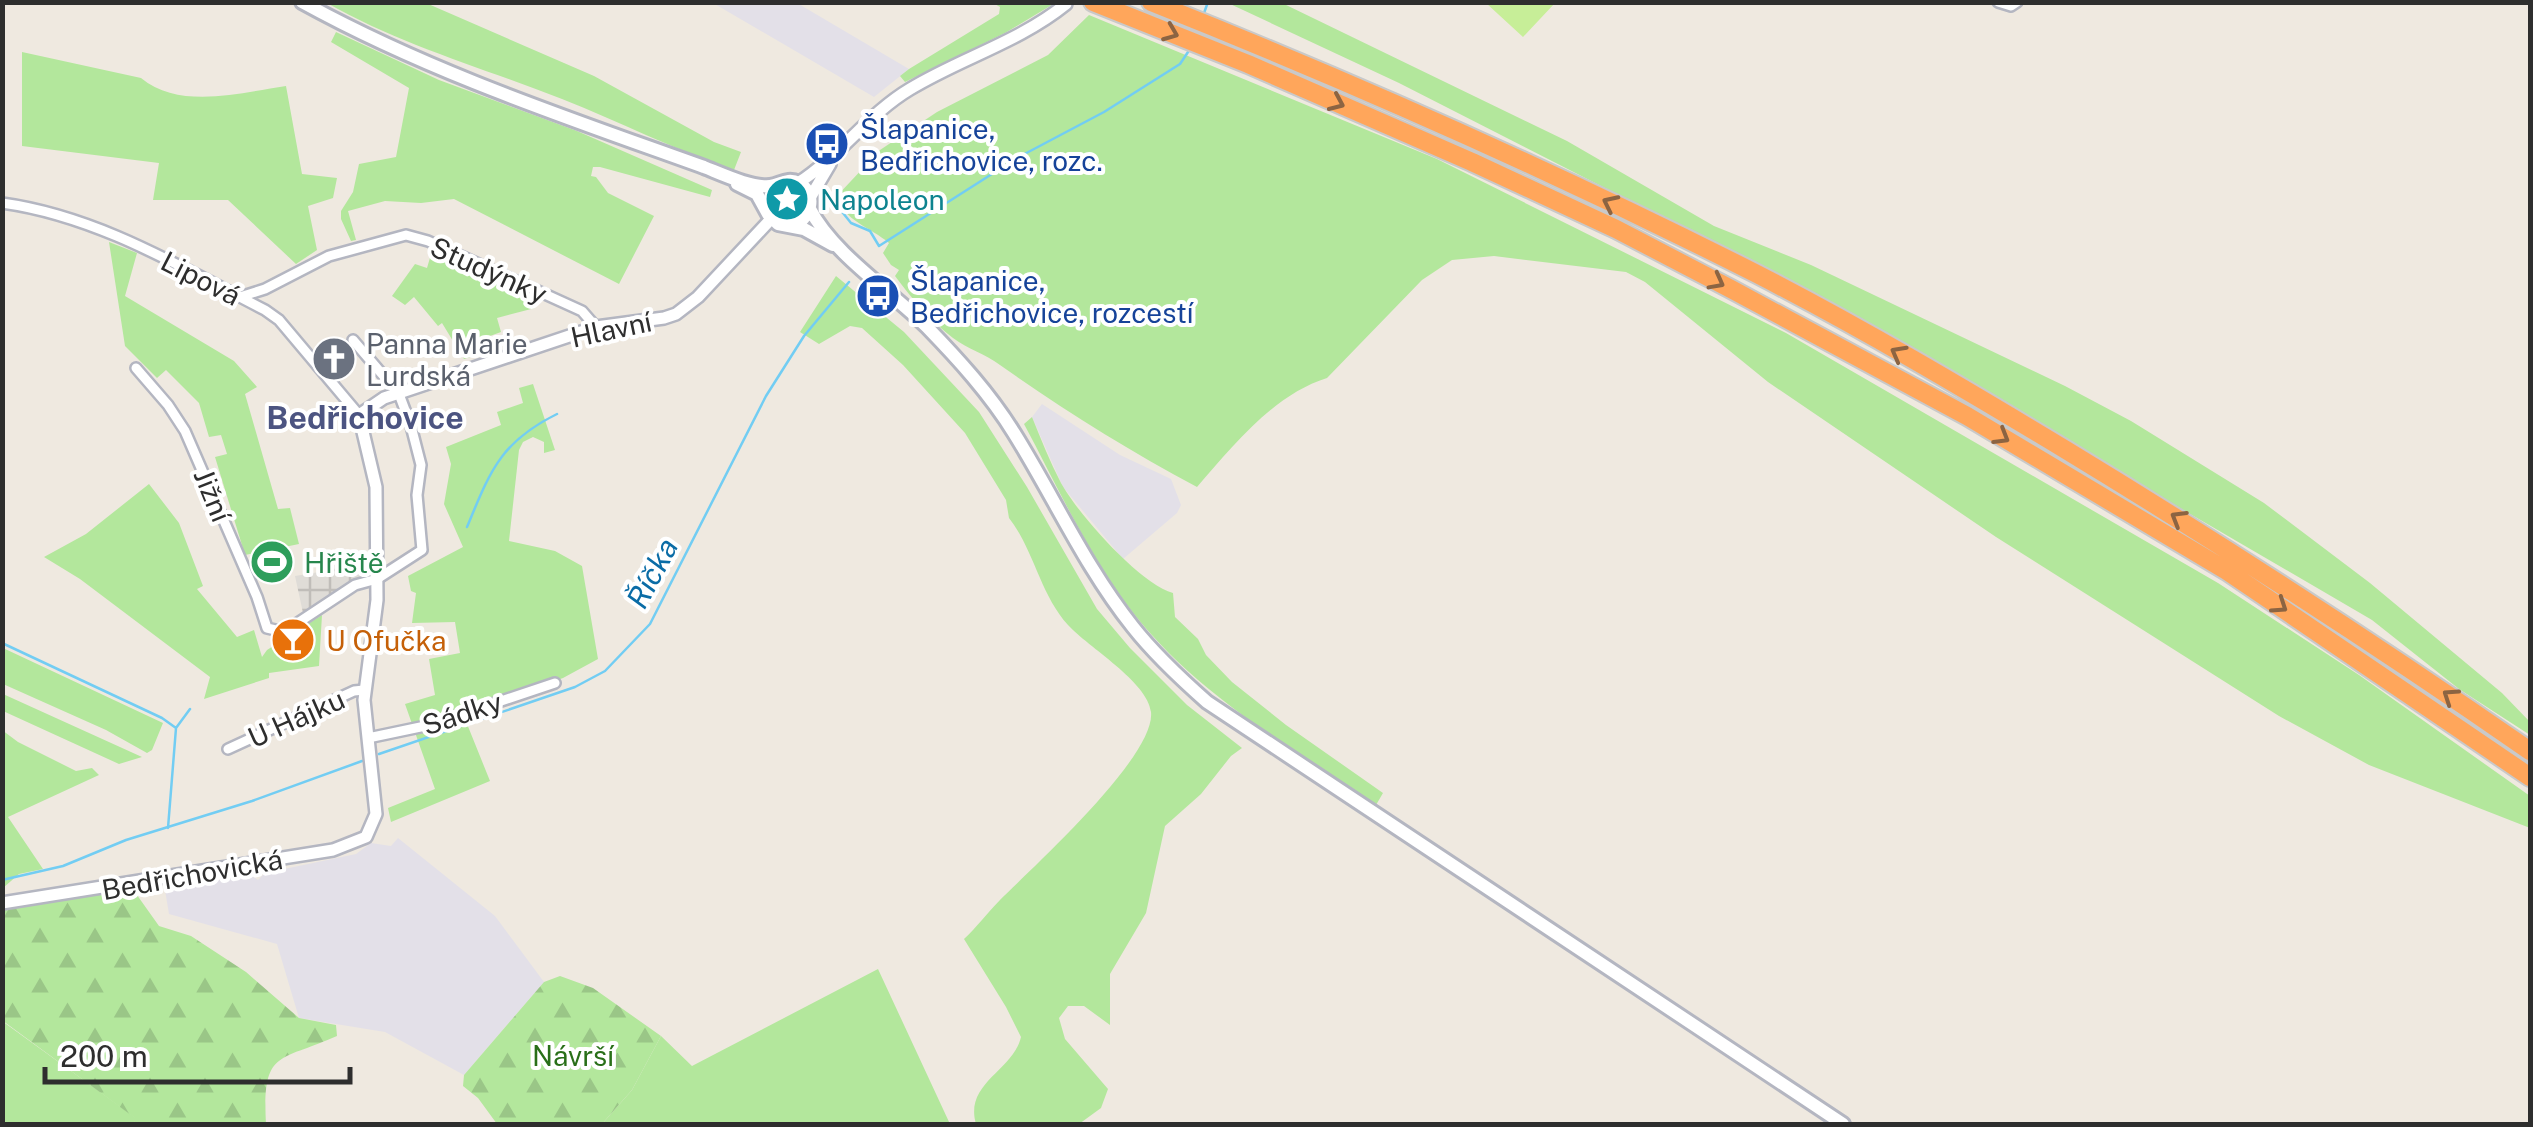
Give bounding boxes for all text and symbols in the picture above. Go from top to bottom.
one-way arrow [1161,21,1178,42]
one-way arrow [1327,91,1345,111]
place label: Šlapanice, Bedřichovice, rozc. [860,112,1103,177]
bus stop icon: Šlapanice, Bedřichovice, rozc. [804,121,850,167]
place icon: Napoleon [764,176,810,222]
place label: Napoleon [820,183,945,216]
one-way arrow [1602,196,1620,216]
street label: Studýnky [426,230,552,310]
street label: Lipová [156,244,246,312]
place label: Šlapanice, Bedřichovice, rozcestí [910,264,1195,329]
one-way arrow [1706,269,1724,289]
bus stop icon: Šlapanice, Bedřichovice, rozcestí [855,273,901,319]
street label: Hlavní [568,304,656,354]
place label: Panna Marie Lurdská [366,327,528,392]
church icon: Panna Marie Lurdská [311,336,357,382]
one-way arrow [1891,345,1909,365]
district label: Bedřichovice [266,399,464,436]
one-way arrow [1991,425,2009,445]
street label: Jižní [188,464,239,527]
one-way arrow [2171,511,2189,530]
water label: Říčka [619,532,685,614]
sports icon: Hřiště [249,539,295,585]
place label: Hřiště [304,546,383,579]
one-way arrow [2269,594,2287,613]
bar icon: U Ofučka [270,617,316,663]
place label: U Ofučka [326,624,446,657]
street label: U Hájku [242,682,350,754]
street label: Sádky [418,685,506,741]
one-way arrow [2443,690,2462,708]
street label: Bedřichovická [99,842,285,906]
scale bar [45,1022,350,1084]
text: 200 m [60,1038,148,1074]
park label: Návrší [532,1039,615,1072]

